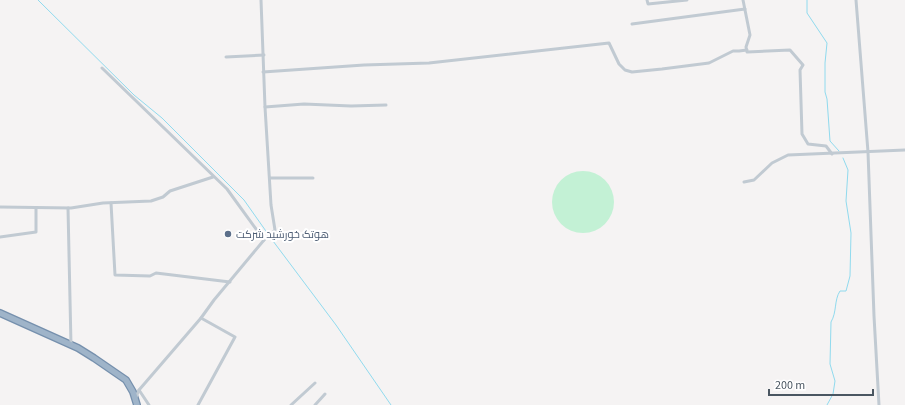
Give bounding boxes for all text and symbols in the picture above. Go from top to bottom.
place label: هوتک خورشید شرکت [236,227,329,242]
marker: هوتک خورشید شرکت [223,229,233,239]
scale bar [769,371,873,397]
text: 200 m [775,377,805,394]

